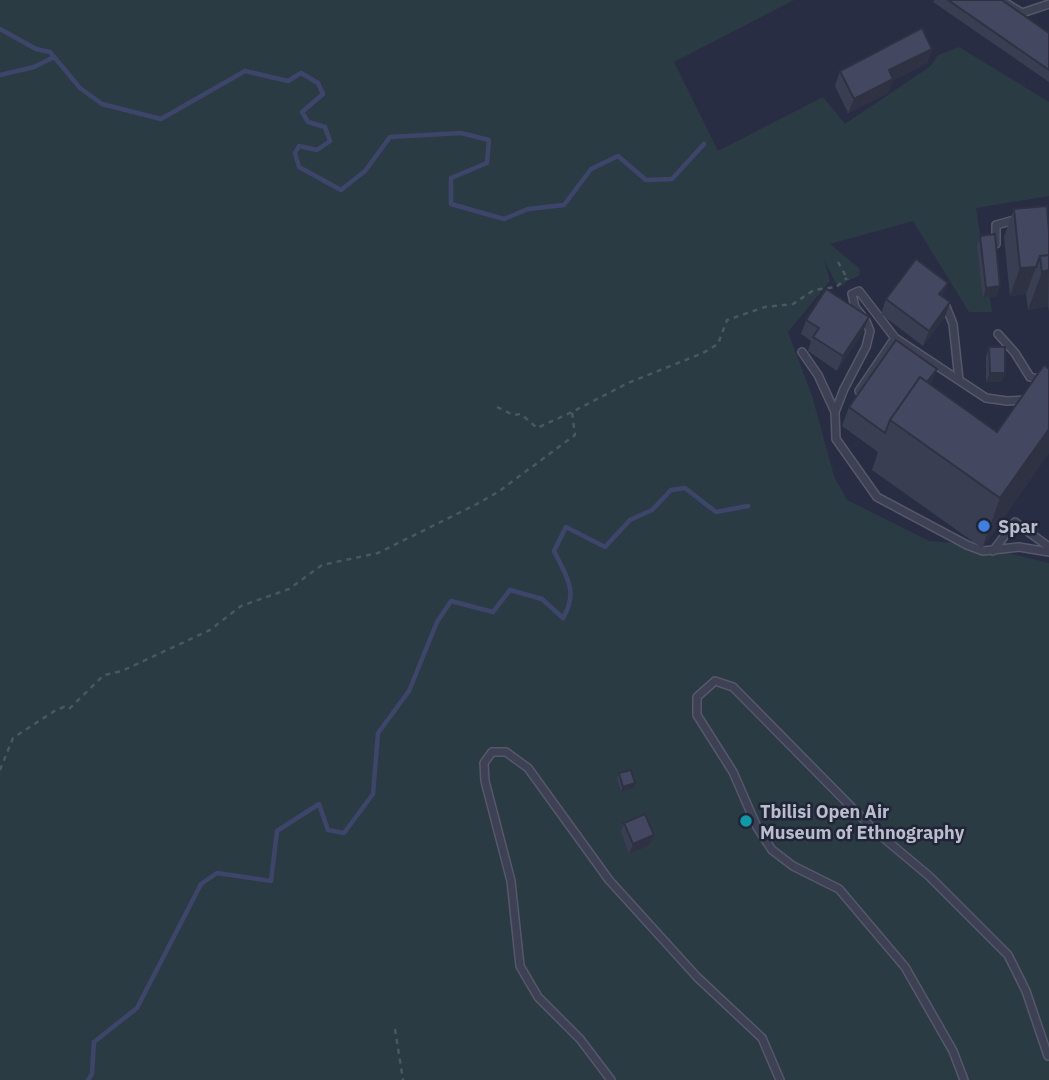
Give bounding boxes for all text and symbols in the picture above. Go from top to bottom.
place label: Spar [998,515,1038,538]
marker: Spar [976,518,992,534]
place label: Tbilisi Open Air Museum of Ethnography [760,800,965,844]
marker: Tbilisi Open Air Museum of Ethnography [738,813,754,829]

